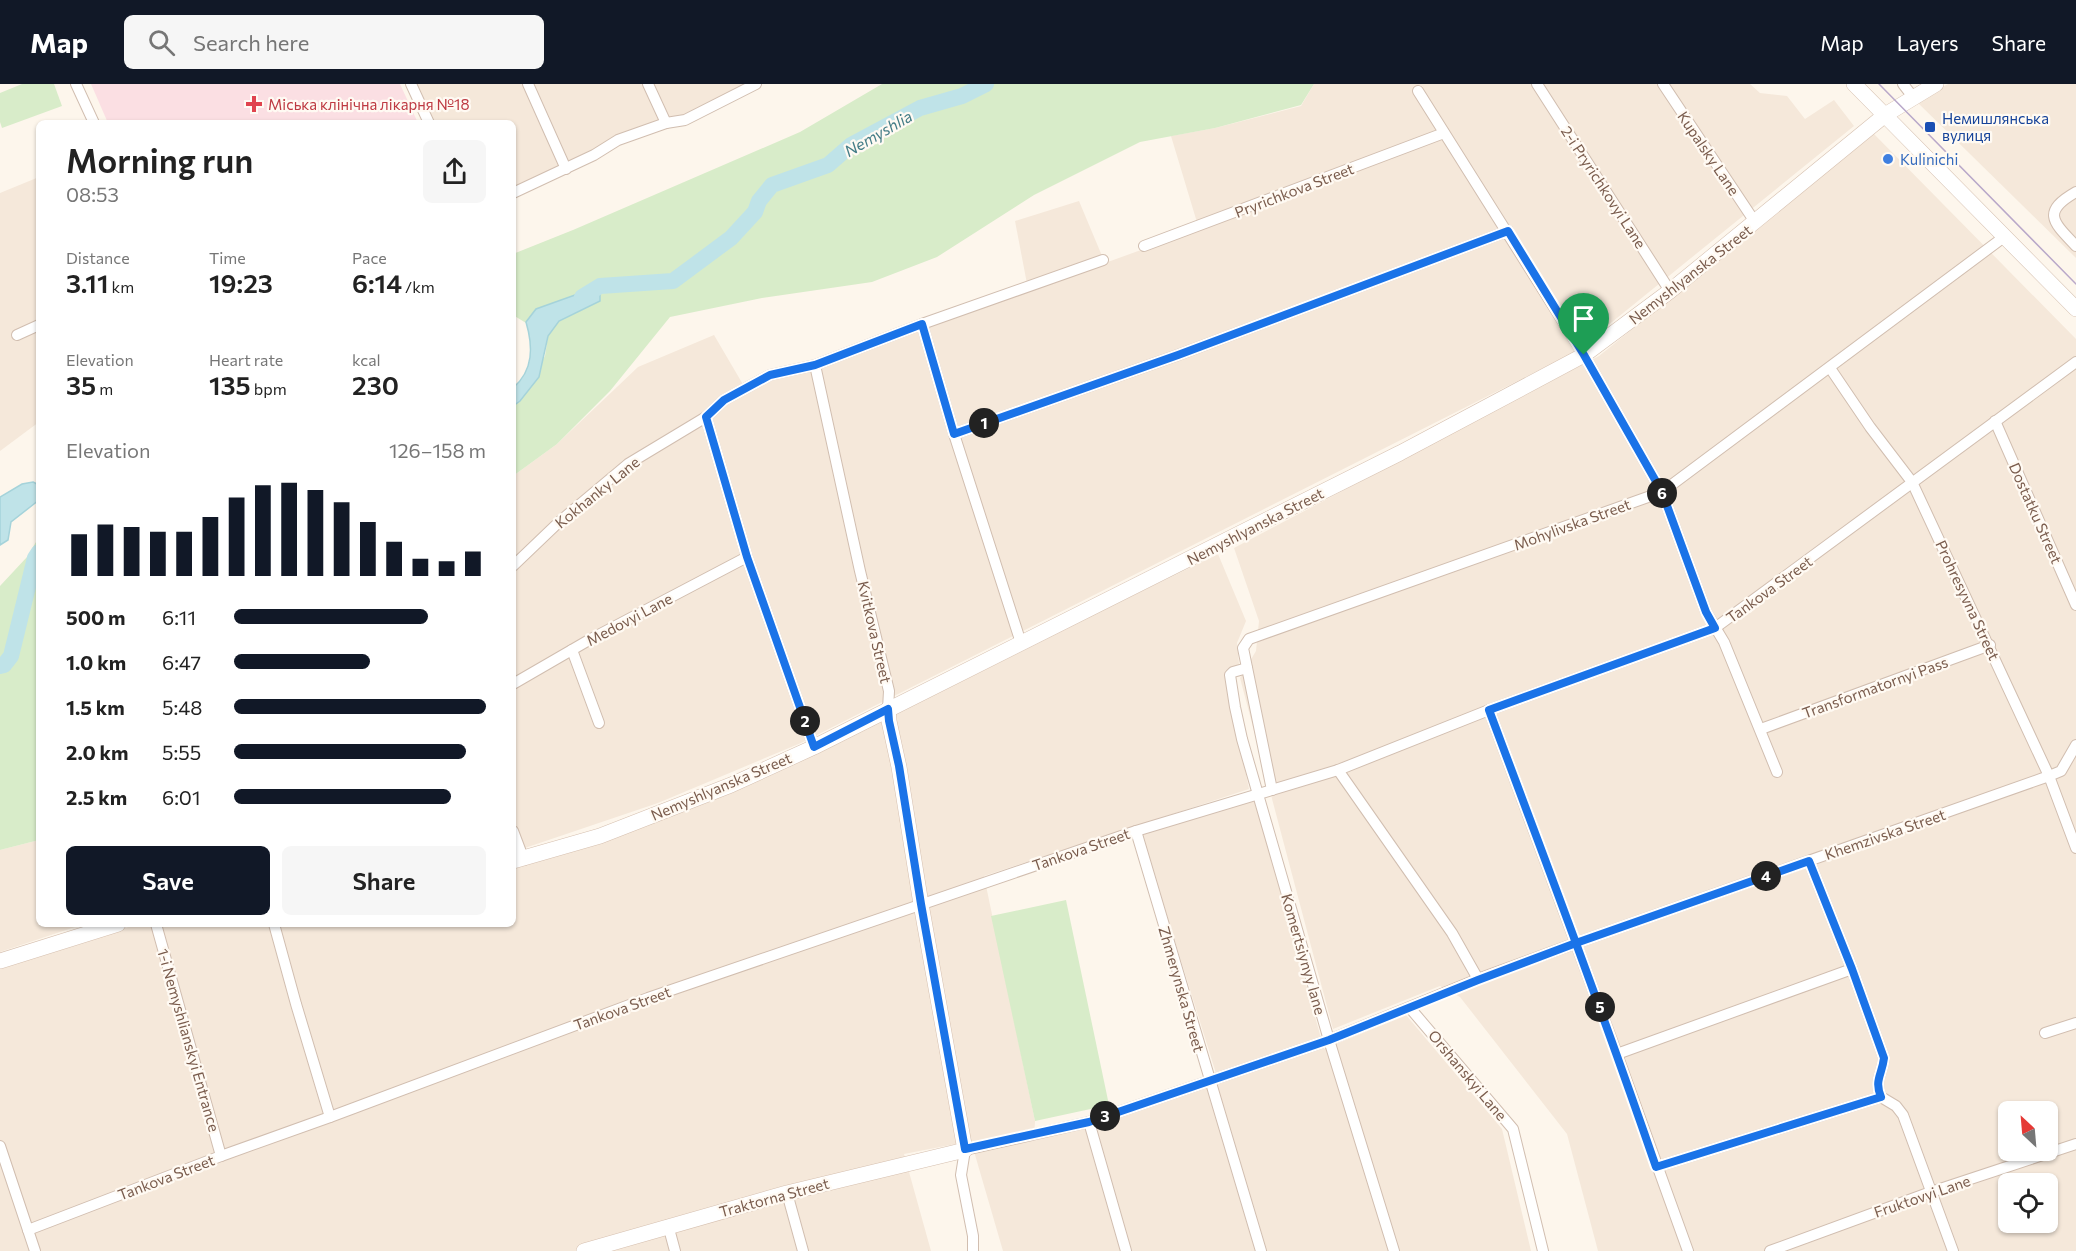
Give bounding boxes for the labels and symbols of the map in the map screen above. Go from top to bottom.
marker: Міська клінічна лікарня №18 [245,95,263,113]
place label: Міська клінічна лікарня №18 [268,95,470,113]
water label: Nemyshlia [841,106,915,160]
street label: Kupalsky Lane [1674,108,1744,198]
place label: Немишлянська вулиця [1942,109,2049,144]
marker: Немишлянська вулиця [1923,120,1937,134]
street label: 2-i Pryrichkovyi Lane [1558,123,1650,252]
place label: Kulinichi [1900,150,1958,168]
marker: Kulinichi [1881,152,1895,166]
street label: Pryrichkova Street [1232,159,1356,221]
street label: Nemyshlyanska Street [1625,220,1755,328]
pin [1558,293,1609,355]
pin: 1 [969,408,999,438]
street label: Kokhanky Lane [551,452,643,532]
street label: Dostatku Street [2006,460,2066,566]
pin: 6 [1647,478,1677,508]
street label: Nemyshlyanska Street [1184,484,1326,568]
street label: Mohylivska Street [1511,495,1633,553]
street label: Prohresyvna Street [1932,537,2004,663]
street label: Tankova Street [1722,552,1816,626]
street label: Kvitkova Street [854,579,896,685]
street label: Medovyi Lane [583,589,675,649]
street label: Transformatornyi Pass [1800,652,1950,722]
pin: 2 [790,706,820,736]
street label: Nemyshlyanska Street [648,748,794,824]
street label: Khemzivska Street [1822,805,1948,863]
street label: Tankova Street [1030,824,1132,874]
pin: 4 [1751,861,1781,891]
street label: Komertsiynyy lane [1278,891,1330,1017]
street label: Zhmerynska Street [1155,924,1209,1054]
street label: 1-i Nemyshlianskyi Entrance [154,946,224,1134]
street label: Tankova Street [571,982,673,1034]
pin: 5 [1585,992,1615,1022]
street label: Orshanskyi Lane [1425,1026,1511,1124]
pin: 3 [1090,1101,1120,1131]
north arrow [1998,1101,2058,1161]
street label: Tankova Street [115,1150,217,1204]
street label: Fruktovyi Lane [1871,1171,1973,1221]
street label: Traktorna Street [717,1174,831,1220]

